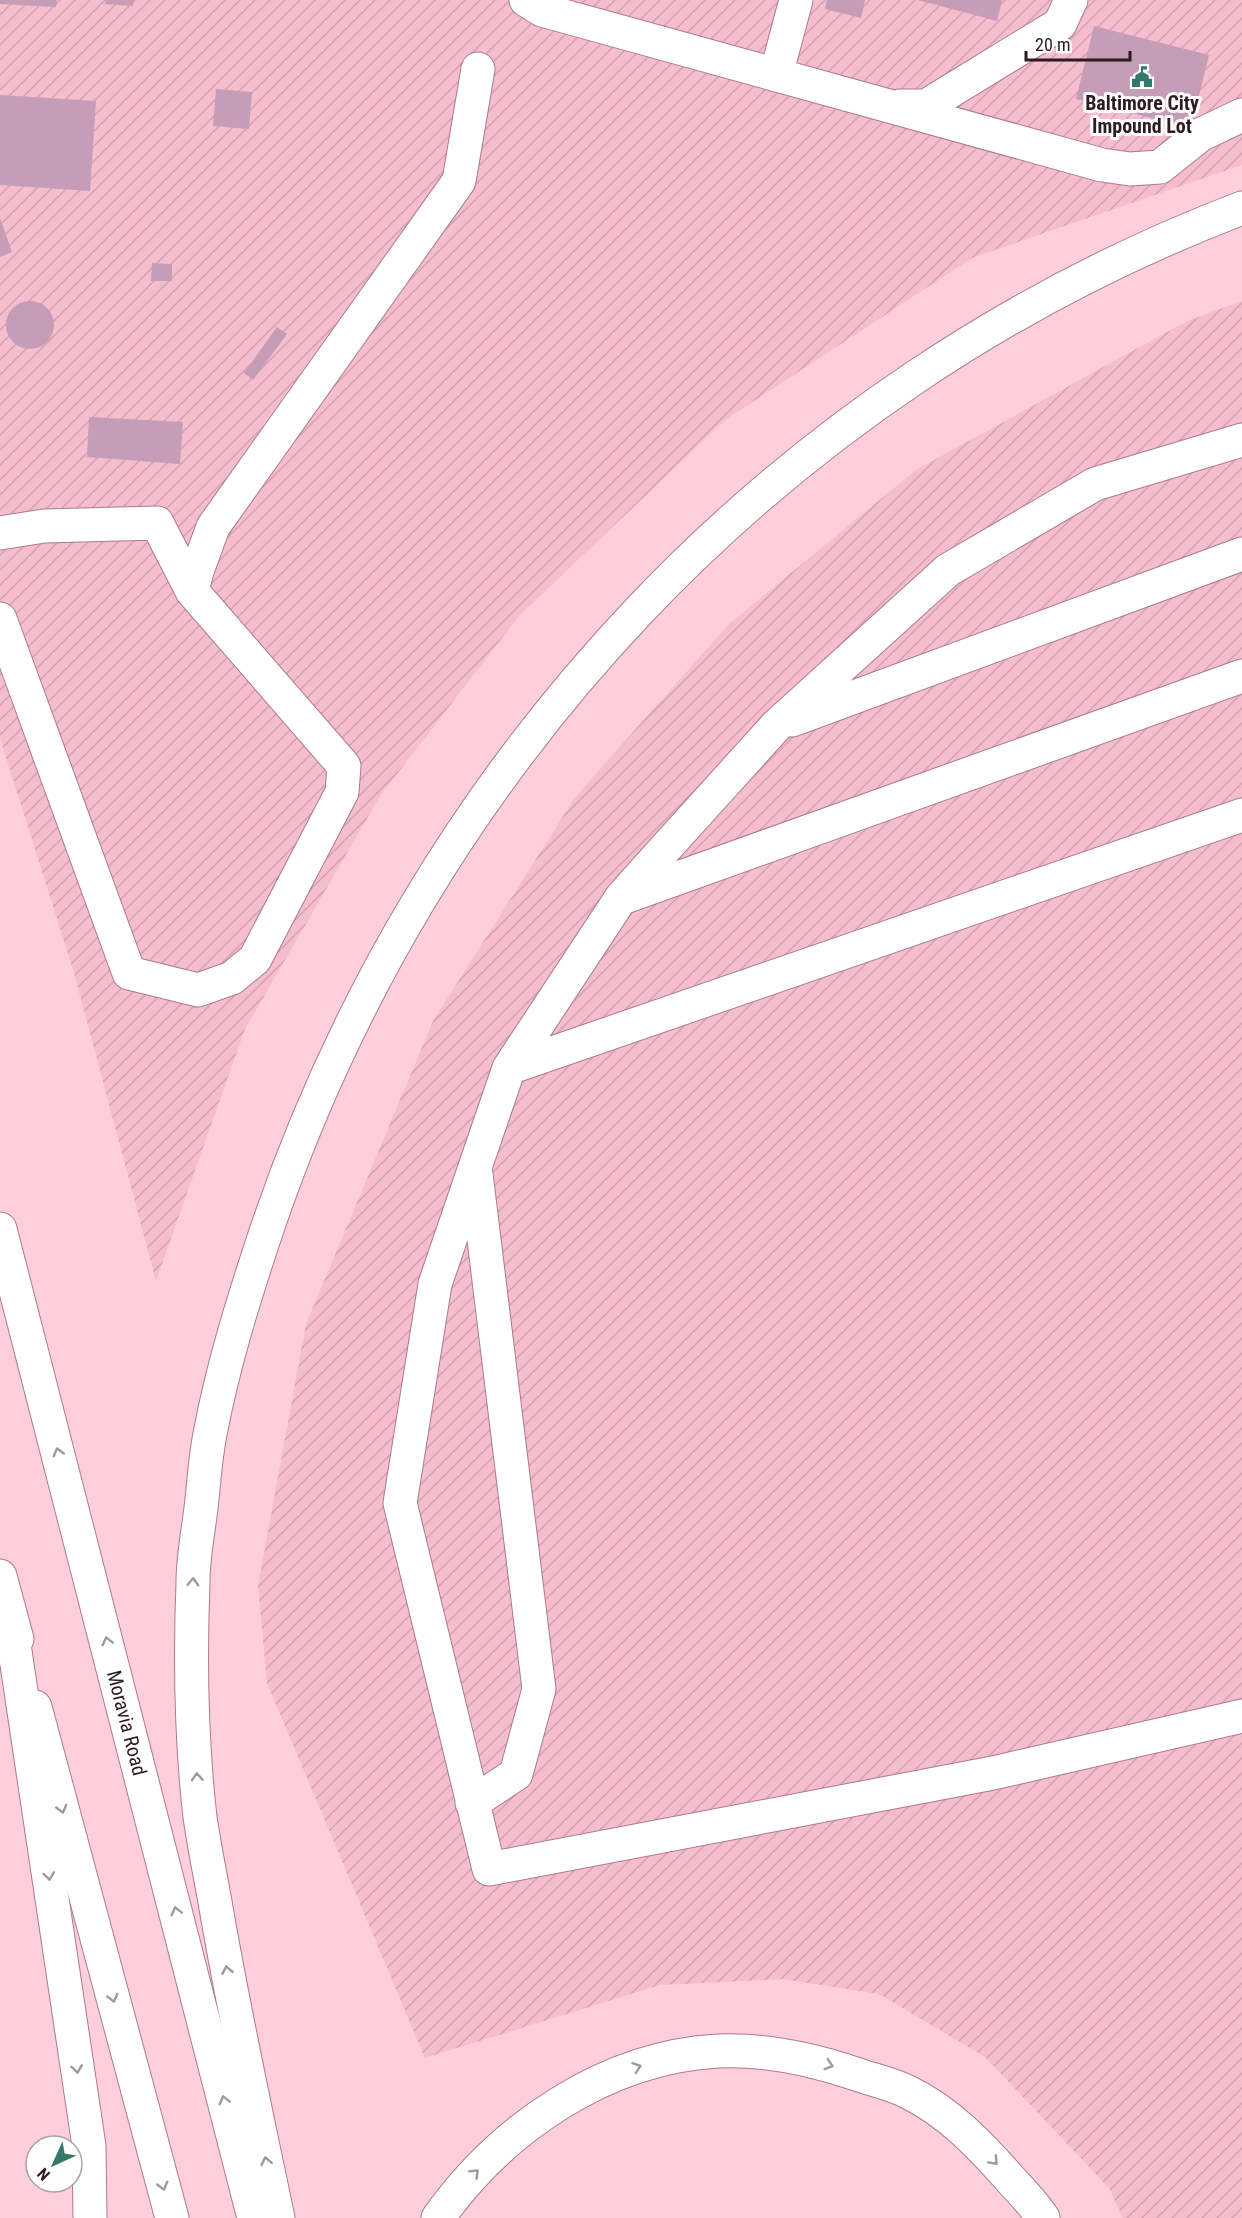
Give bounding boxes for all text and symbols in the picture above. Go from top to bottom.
scale bar [1026,24,1130,62]
text: 20 m [1035,34,1070,55]
public building icon: Baltimore City Impound Lot [1130,65,1154,89]
place label: Baltimore City Impound Lot [1085,91,1199,138]
one-way arrow [52,1447,65,1457]
one-way arrow [186,1578,199,1587]
one-way arrow [101,1636,114,1646]
street label: Moravia Road [102,1668,152,1778]
one-way arrow [191,1773,204,1782]
one-way arrow [55,1804,68,1814]
one-way arrow [42,1872,54,1881]
one-way arrow [170,1907,183,1917]
one-way arrow [221,1965,233,1974]
one-way arrow [105,1992,118,2002]
one-way arrow [823,2058,834,2070]
one-way arrow [631,2061,641,2074]
one-way arrow [71,2065,83,2074]
one-way arrow [219,2095,232,2105]
north arrow [24,2134,84,2194]
one-way arrow [987,2154,998,2165]
one-way arrow [260,2156,273,2166]
text: N [34,2164,54,2184]
one-way arrow [468,2169,479,2180]
one-way arrow [156,2180,168,2191]

